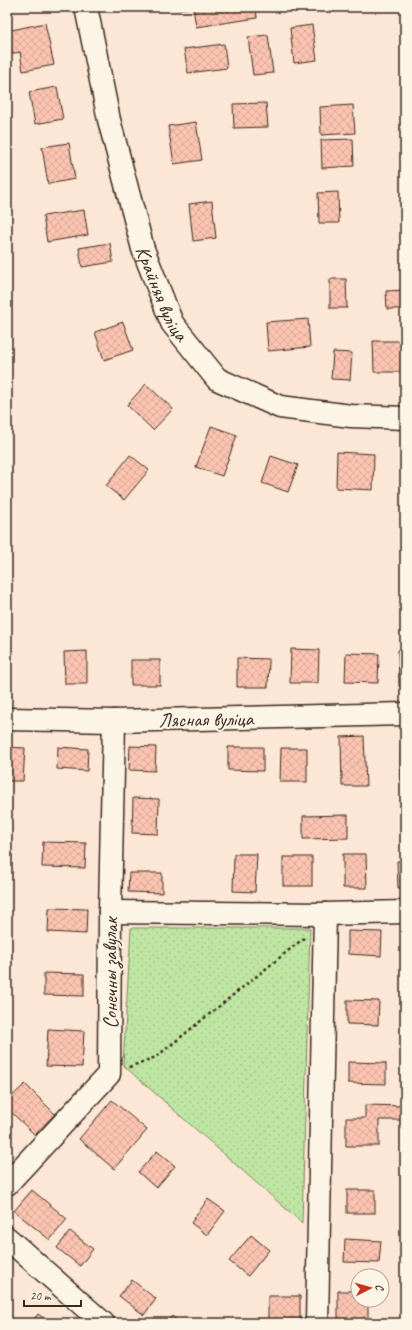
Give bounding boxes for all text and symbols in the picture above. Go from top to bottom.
street label: Крайняя вуліца [130,242,194,347]
street label: Лясная вуліца [158,706,255,733]
street label: Сонечны завулак [98,916,124,1028]
north arrow [350,1268,390,1308]
scale bar [24,1282,81,1308]
text: С [373,1284,387,1292]
text: 20 m [30,1288,52,1304]

